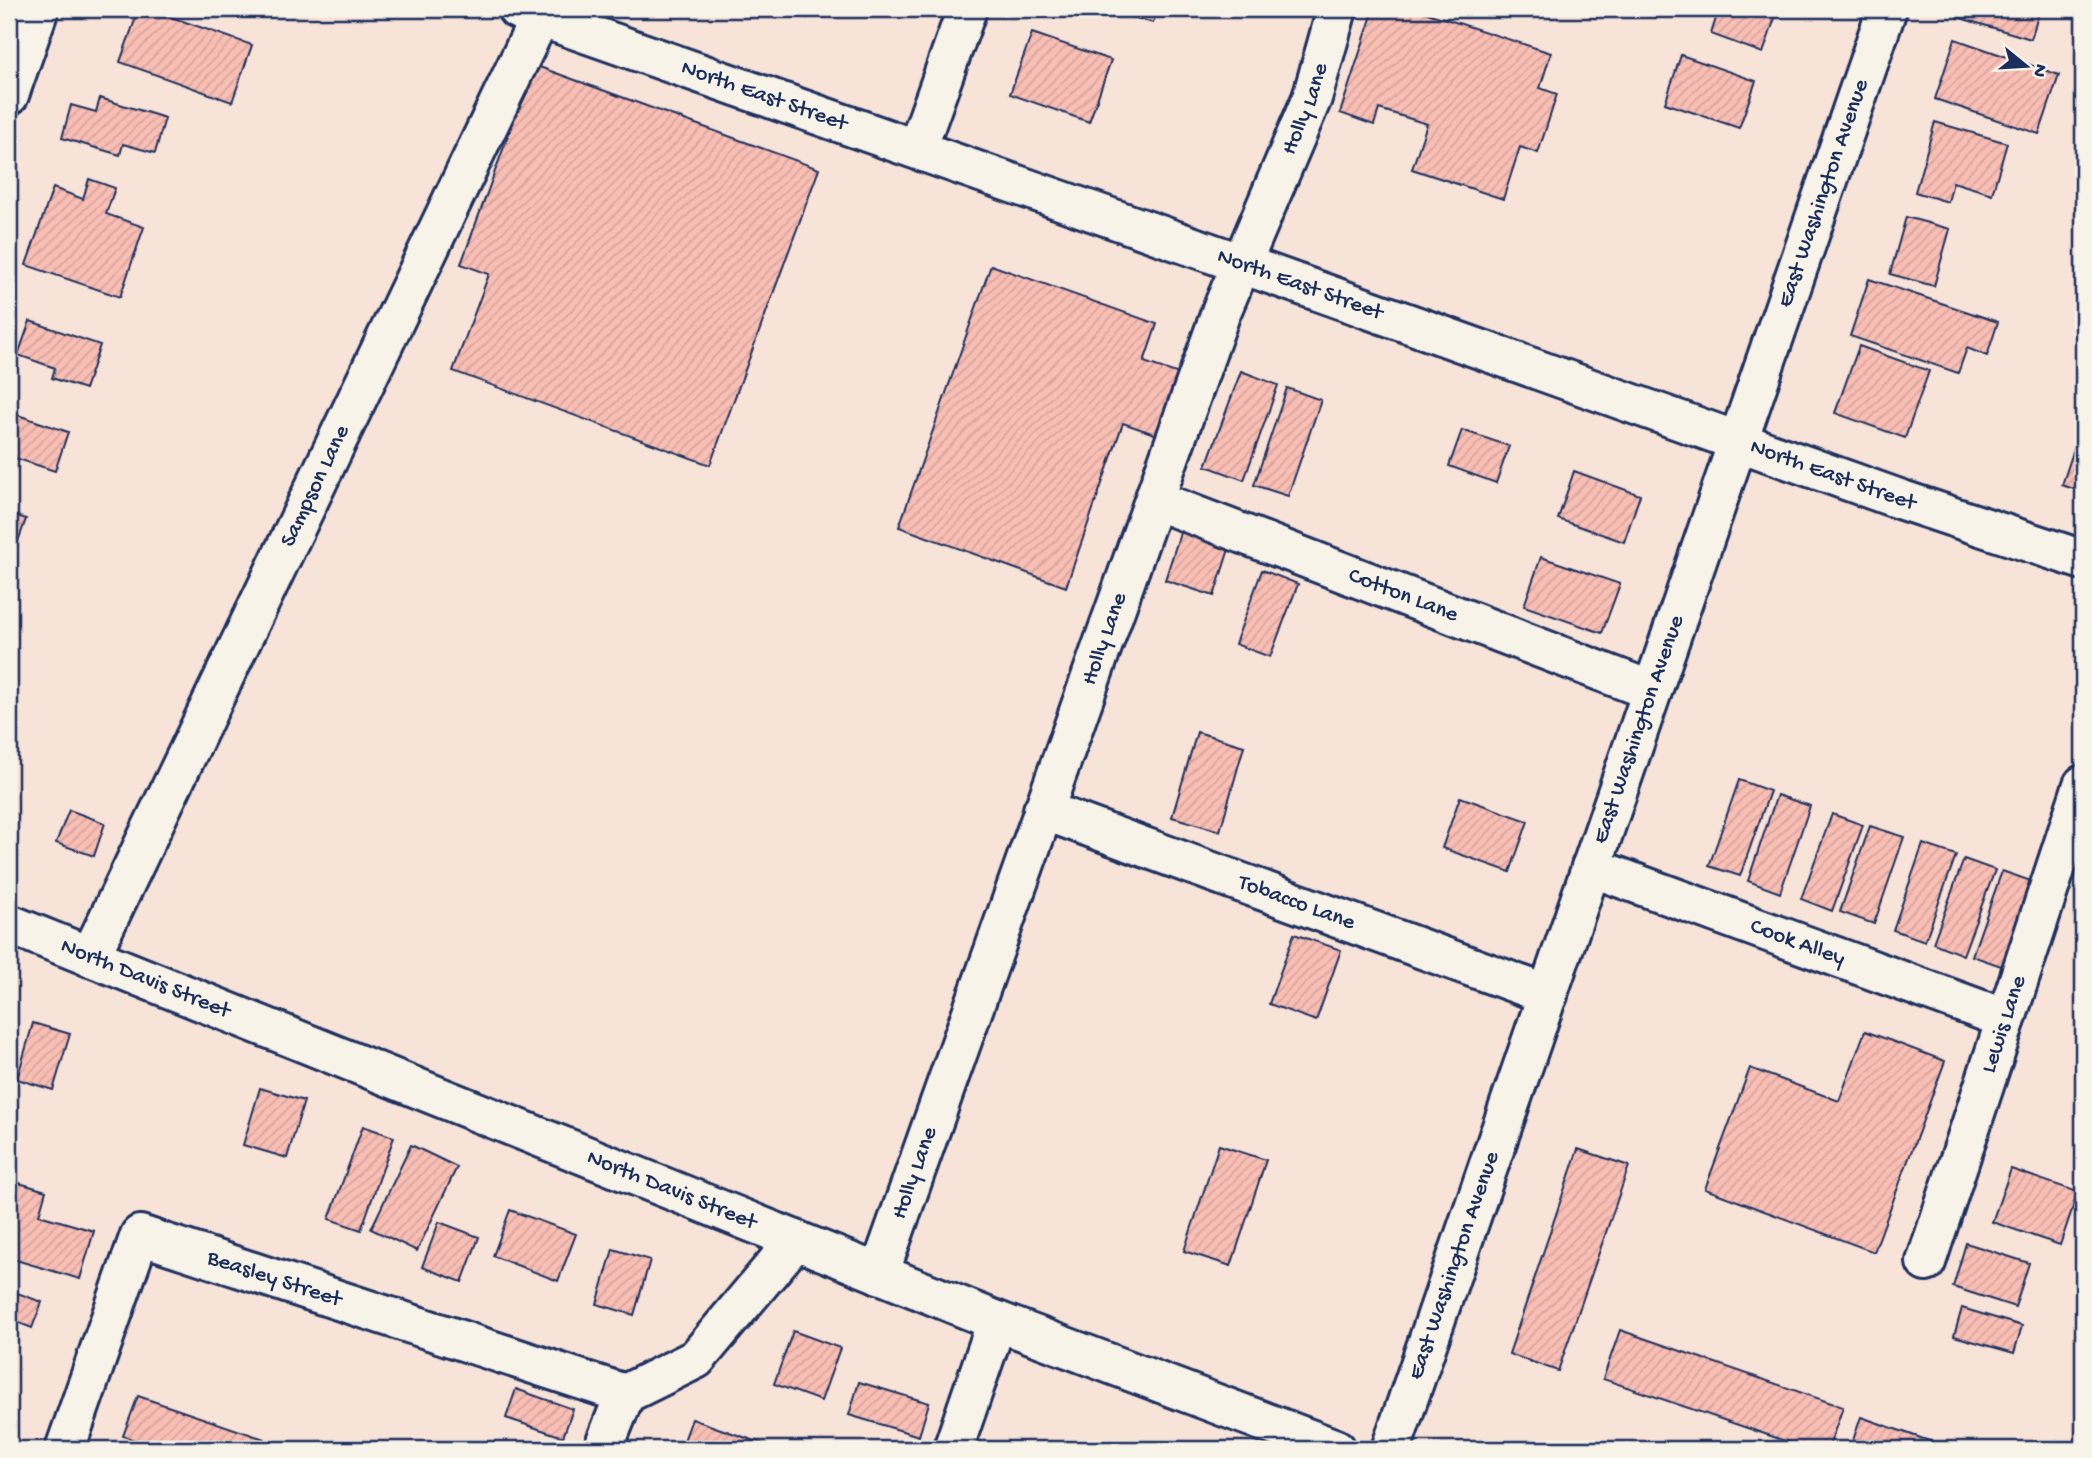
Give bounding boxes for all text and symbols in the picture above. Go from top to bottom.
north arrow [1990,32,2060,102]
street label: North East Street [678,54,852,138]
street label: Holly Lane [1276,59,1335,159]
text: N [2026,61,2052,80]
street label: East Washington Avenue [1772,75,1876,311]
street label: North East Street [1213,243,1388,327]
street label: Sampson Lane [275,420,357,552]
street label: North East Street [1746,433,1921,518]
street label: Cotton Lane [1345,562,1463,629]
street label: Holly Lane [1076,588,1134,689]
street label: East Washington Avenue [1587,611,1691,847]
street label: Tobacco Lane [1232,868,1360,937]
street label: Cook Alley [1746,913,1849,972]
street label: North Davis Street [57,933,236,1026]
street label: Lewis Lane [1976,971,2033,1077]
street label: Holly Lane [886,1122,944,1223]
street label: North Davis Street [583,1144,762,1237]
street label: East Washington Avenue [1402,1147,1506,1383]
street label: Beasley Street [203,1244,346,1314]

